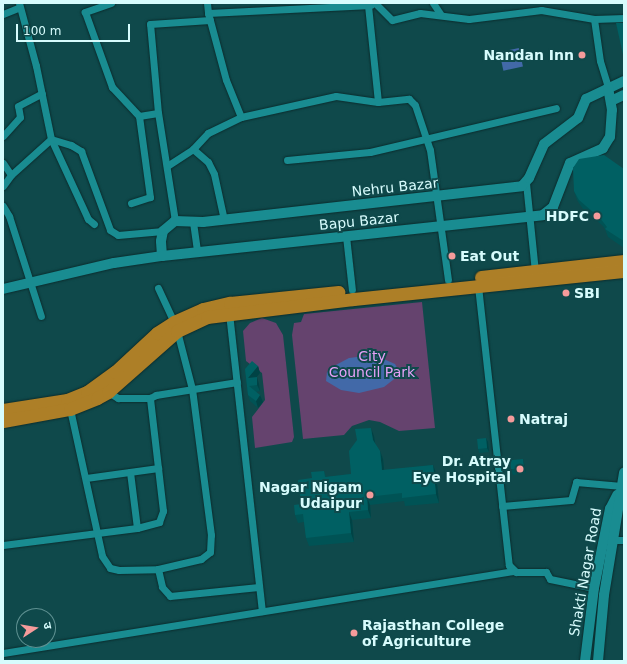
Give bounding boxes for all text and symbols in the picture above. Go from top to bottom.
scale bar [18,16,132,42]
text: 100 m [23,24,61,38]
place label: Nandan Inn [483,47,574,63]
marker: Nandan Inn [577,50,587,60]
street label: Nehru Bazar [351,174,439,200]
street label: Bapu Bazar [318,208,400,234]
place label: HDFC [546,208,589,224]
marker: HDFC [592,211,602,221]
place label: Eat Out [460,248,519,264]
marker: Eat Out [447,251,457,261]
place label: SBI [574,285,600,301]
marker: SBI [561,288,571,298]
park label: City Council Park [329,348,415,380]
place label: Natraj [519,411,568,427]
marker: Natraj [506,414,516,424]
place label: Dr. Atray Eye Hospital [413,453,511,486]
marker: Dr. Atray Eye Hospital [514,463,526,475]
place label: Nagar Nigam Udaipur [259,479,362,512]
marker: Nagar Nigam Udaipur [365,490,375,500]
street label: Shakti Nagar Road [565,506,605,638]
north arrow [16,608,56,648]
place label: Rajasthan College of Agriculture [362,617,504,650]
text: उ [40,621,54,630]
marker: Rajasthan College of Agriculture [349,628,359,638]

